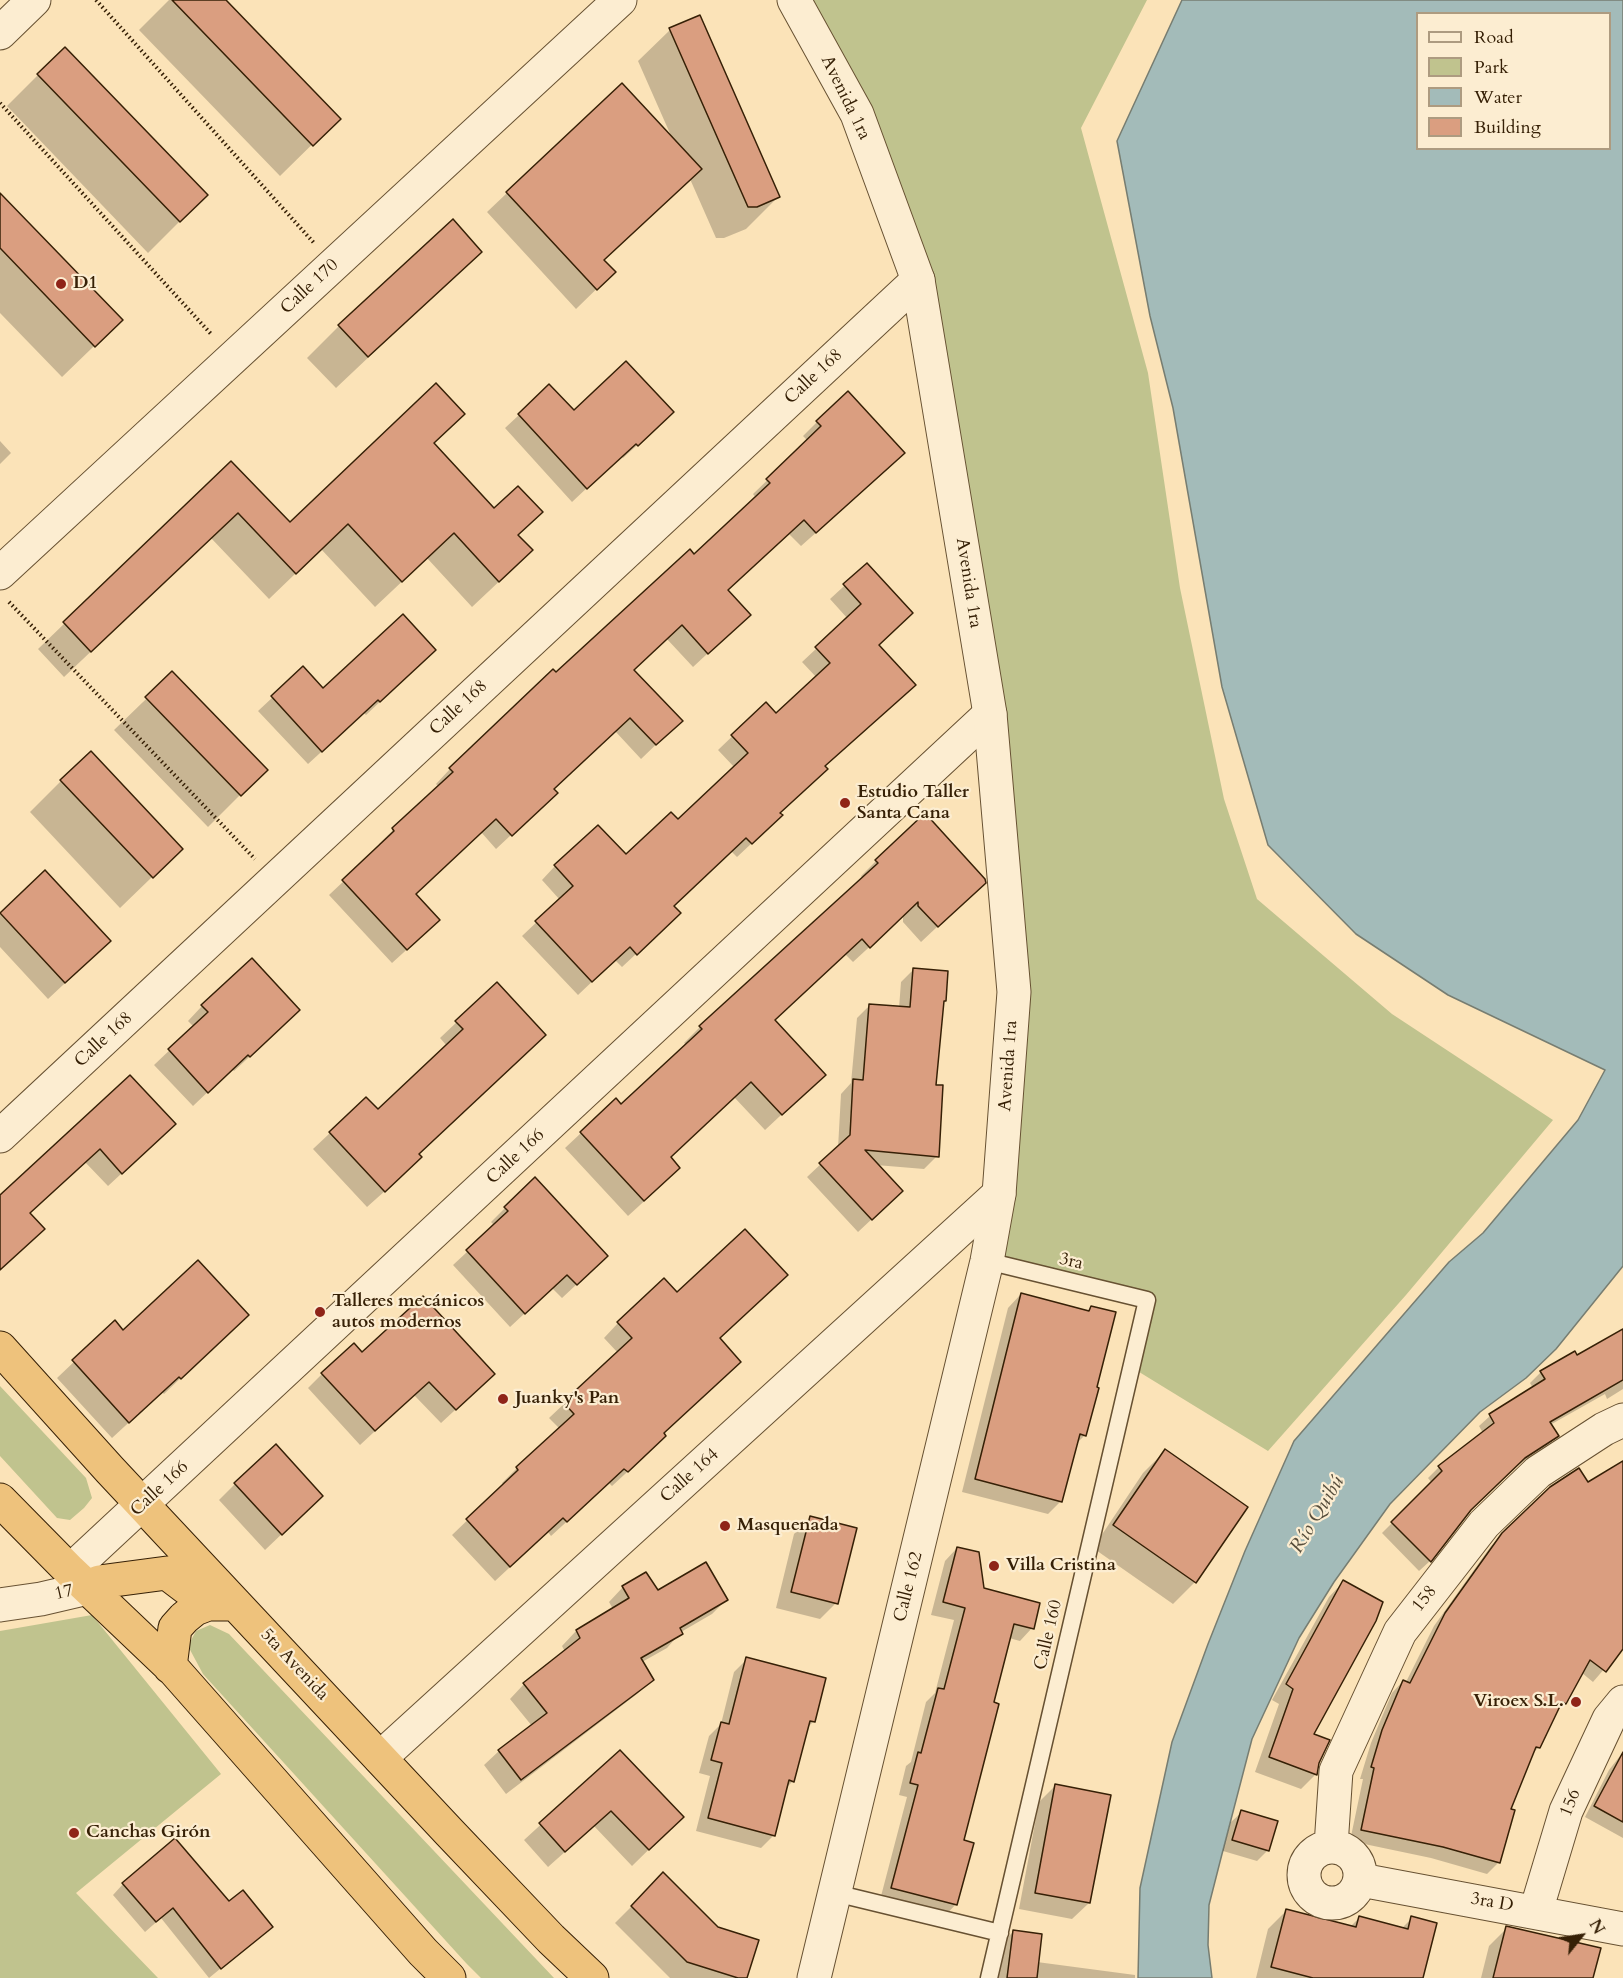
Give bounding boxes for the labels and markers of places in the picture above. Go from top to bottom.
place label: D1 [73,273,98,295]
marker: D1 [54,277,68,291]
place label: Estudio Taller Santa Cana [857,782,969,824]
marker: Estudio Taller Santa Cana [838,796,852,810]
place label: Talleres mecánicos autos modernos [332,1291,484,1334]
marker: Talleres mecánicos autos modernos [313,1305,327,1319]
place label: Juanky's Pan [515,1388,619,1410]
marker: Juanky's Pan [496,1392,510,1406]
place label: Masquenada [737,1515,839,1537]
marker: Masquenada [718,1519,732,1533]
place label: Villa Cristina [1006,1555,1116,1577]
marker: Villa Cristina [987,1559,1001,1573]
place label: Viroex S.L. [1473,1691,1564,1713]
marker: Viroex S.L. [1569,1695,1583,1709]
place label: Canchas Girón [86,1822,210,1844]
marker: Canchas Girón [67,1826,81,1840]

